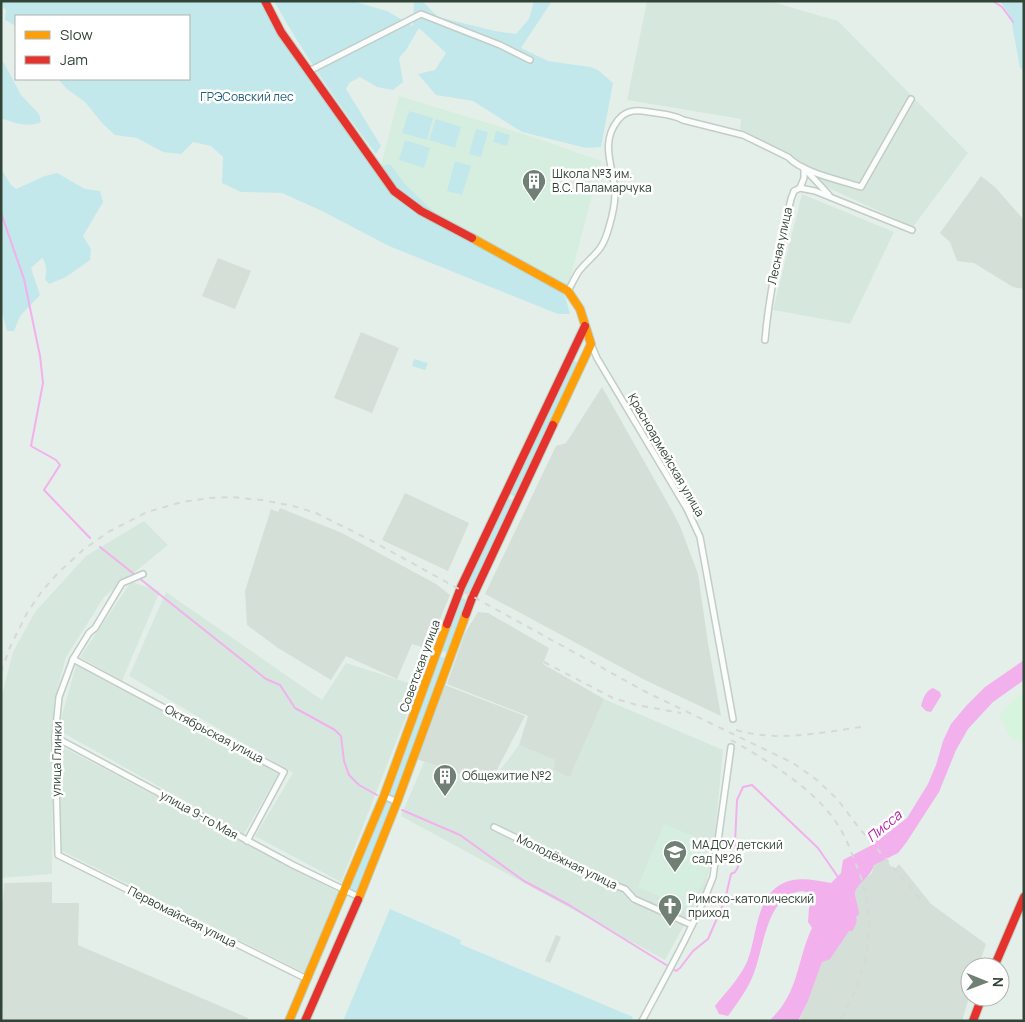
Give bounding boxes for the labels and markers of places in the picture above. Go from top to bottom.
place label: Школа №3 им. В.С. Паламарчука [552,165,652,196]
building icon: Школа №3 им. В.С. Паламарчука [521,168,547,202]
building icon: Общежитие №2 [432,763,458,797]
place label: Общежитие №2 [462,767,551,784]
place label: МАДОУ детский сад №26 [692,836,783,867]
school or university icon: МАДОУ детский сад №26 [662,839,688,873]
place label: Римско-католический приход [688,890,814,921]
church icon: Римско-католический приход [657,893,683,927]

